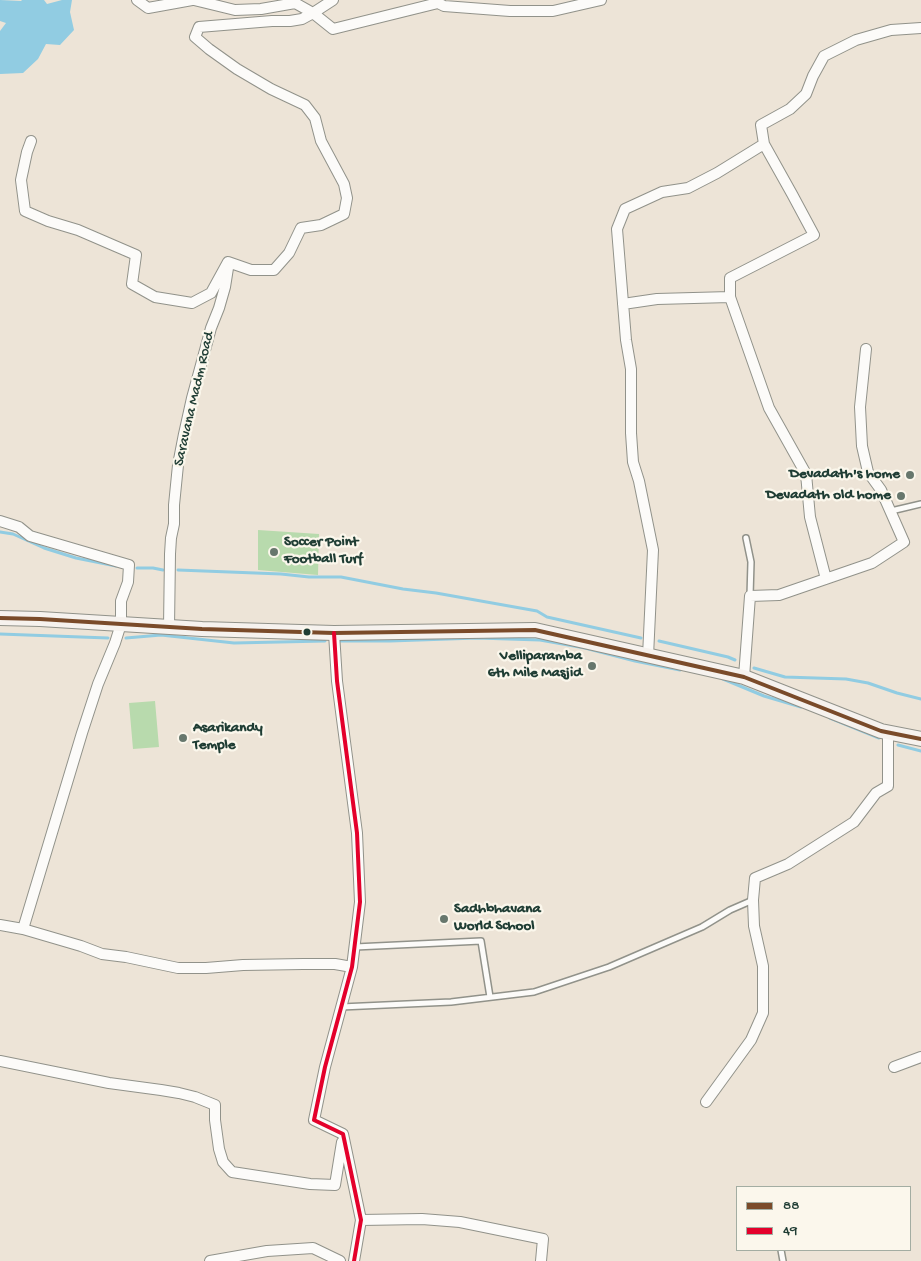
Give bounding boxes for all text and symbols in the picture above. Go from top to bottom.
street label: Saravana Madm Road [171,330,219,468]
place label: Devadath's home [789,466,900,484]
marker: Devadath's home [904,469,916,481]
place label: Devadath old home [766,487,891,505]
marker: Devadath old home [895,490,907,502]
place label: Soccer Point Football Turf [284,534,362,569]
marker: Soccer Point Football Turf [268,546,280,558]
unlabelled marker [302,627,312,637]
place label: Velliparamba 6th Mile Masjid [488,648,582,683]
marker: Velliparamba 6th Mile Masjid [586,660,598,672]
place label: Asarikandy Temple [193,720,263,755]
marker: Asarikandy Temple [177,732,189,744]
place label: Sadhbhavana World School [454,901,541,936]
marker: Sadhbhavana World School [438,913,450,925]
legend [736,1186,911,1251]
text: 88 [783,1197,799,1215]
text: 49 [783,1222,798,1240]

